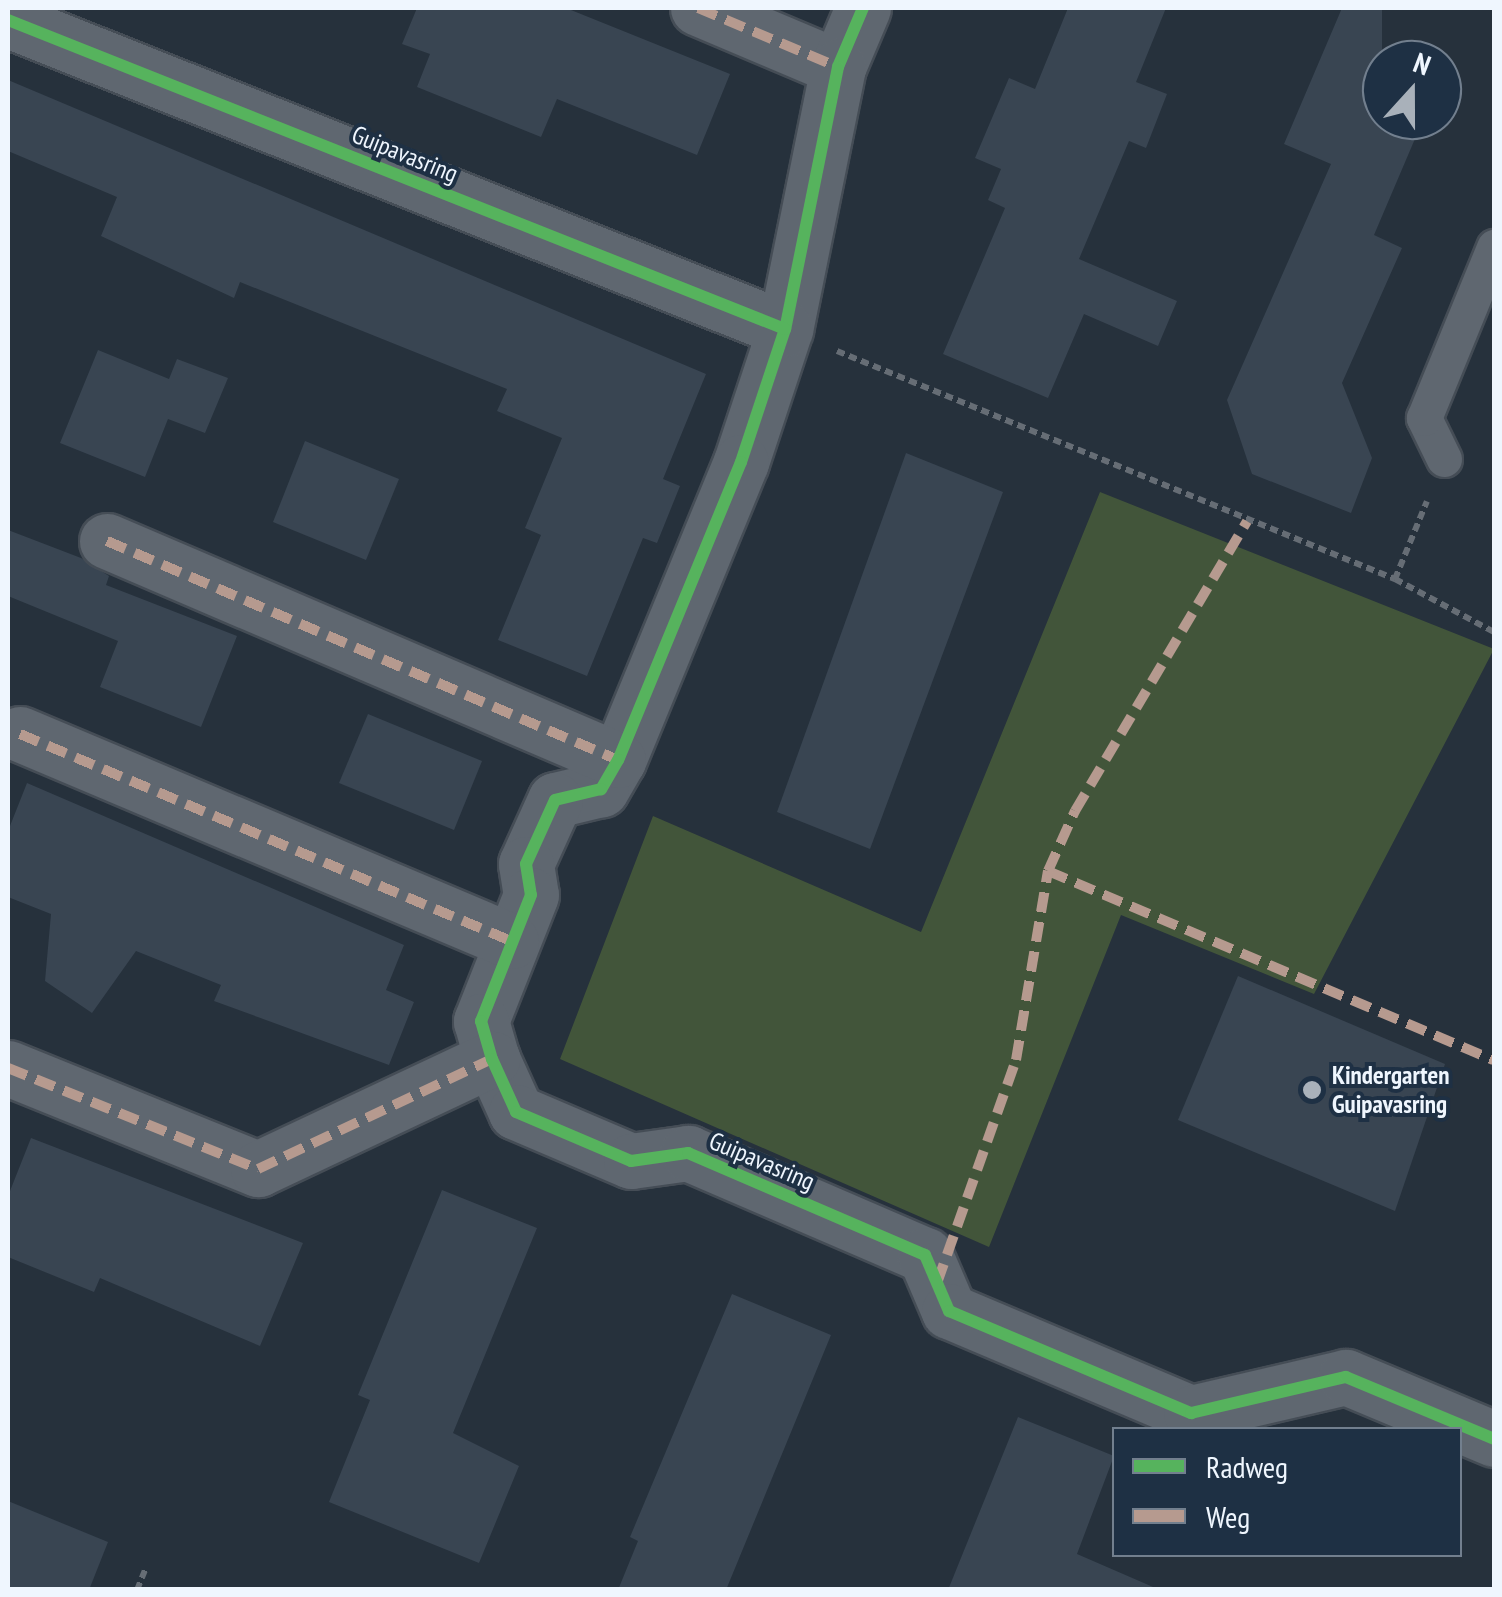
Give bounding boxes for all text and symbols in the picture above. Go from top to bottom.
north arrow [1362,40,1462,140]
text: N [1409,43,1436,83]
street label: Guipavasring [348,119,462,189]
place label: Kindergarten Guipavasring [1332,1061,1450,1120]
marker: Kindergarten Guipavasring [1301,1079,1323,1101]
street label: Guipavasring [705,1125,819,1197]
legend [1112,1427,1462,1557]
text: Radweg [1206,1447,1288,1486]
text: Weg [1206,1497,1250,1536]

